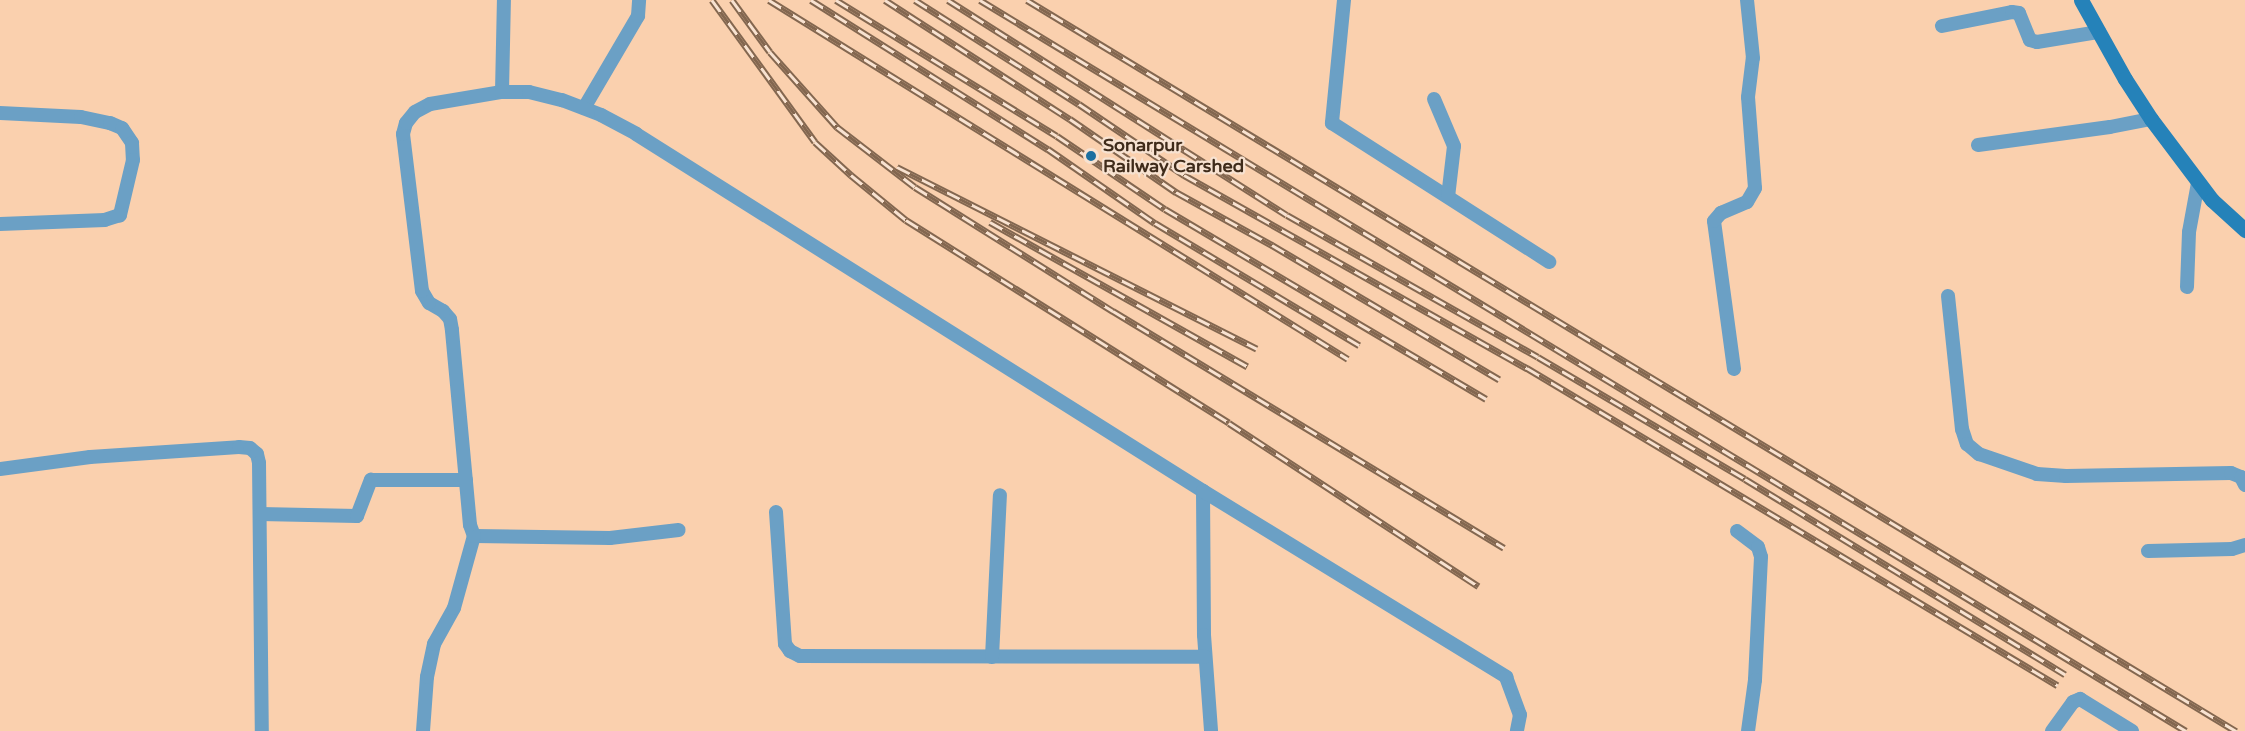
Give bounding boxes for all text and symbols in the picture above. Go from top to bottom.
place label: Sonarpur Railway Carshed [1103,135,1244,178]
marker: Sonarpur Railway Carshed [1084,149,1098,163]

